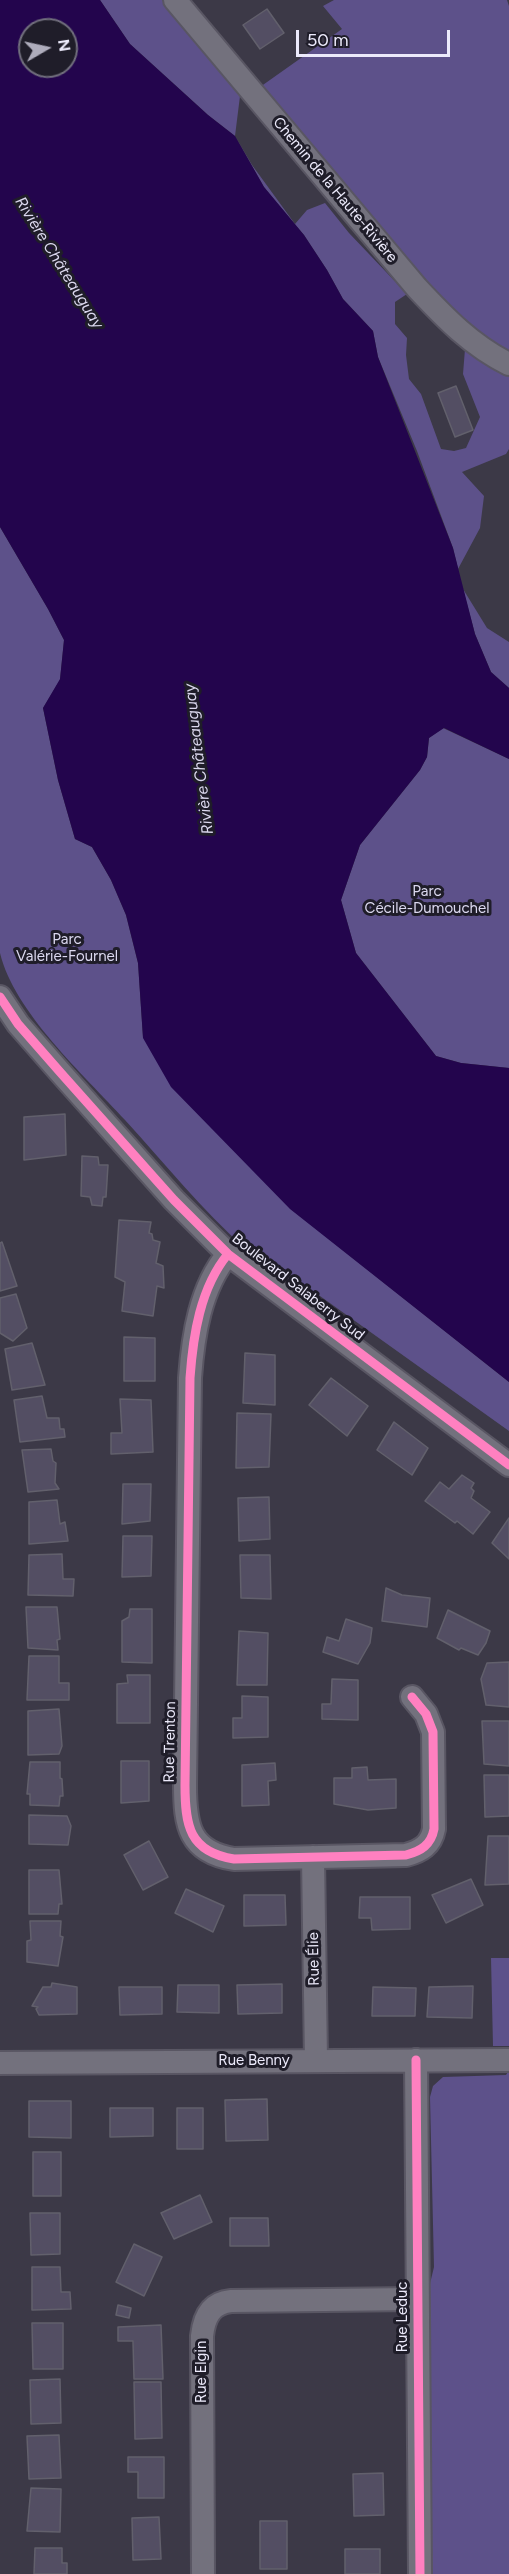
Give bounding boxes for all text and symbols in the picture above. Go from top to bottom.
north arrow [18,18,78,78]
scale bar [299,18,454,56]
text: 50 m [307,29,349,51]
text: N [54,38,75,53]
street label: Chemin de la Haute-Rivière [269,114,401,266]
water label: Rivière Châteauguay [11,194,107,332]
water label: Rivière Châteauguay [180,682,218,836]
park label: Parc Cécile-Dumouchel [365,883,489,918]
park label: Parc Valérie-Fournel [16,931,118,966]
street label: Boulevard Salaberry Sud [228,1230,368,1344]
street label: Rue Trenton [160,1701,180,1783]
street label: Rue Élie [305,1932,323,1986]
street label: Rue Benny [218,2052,290,2070]
street label: Rue Leduc [394,2282,412,2352]
street label: Rue Elgin [193,2341,211,2403]

